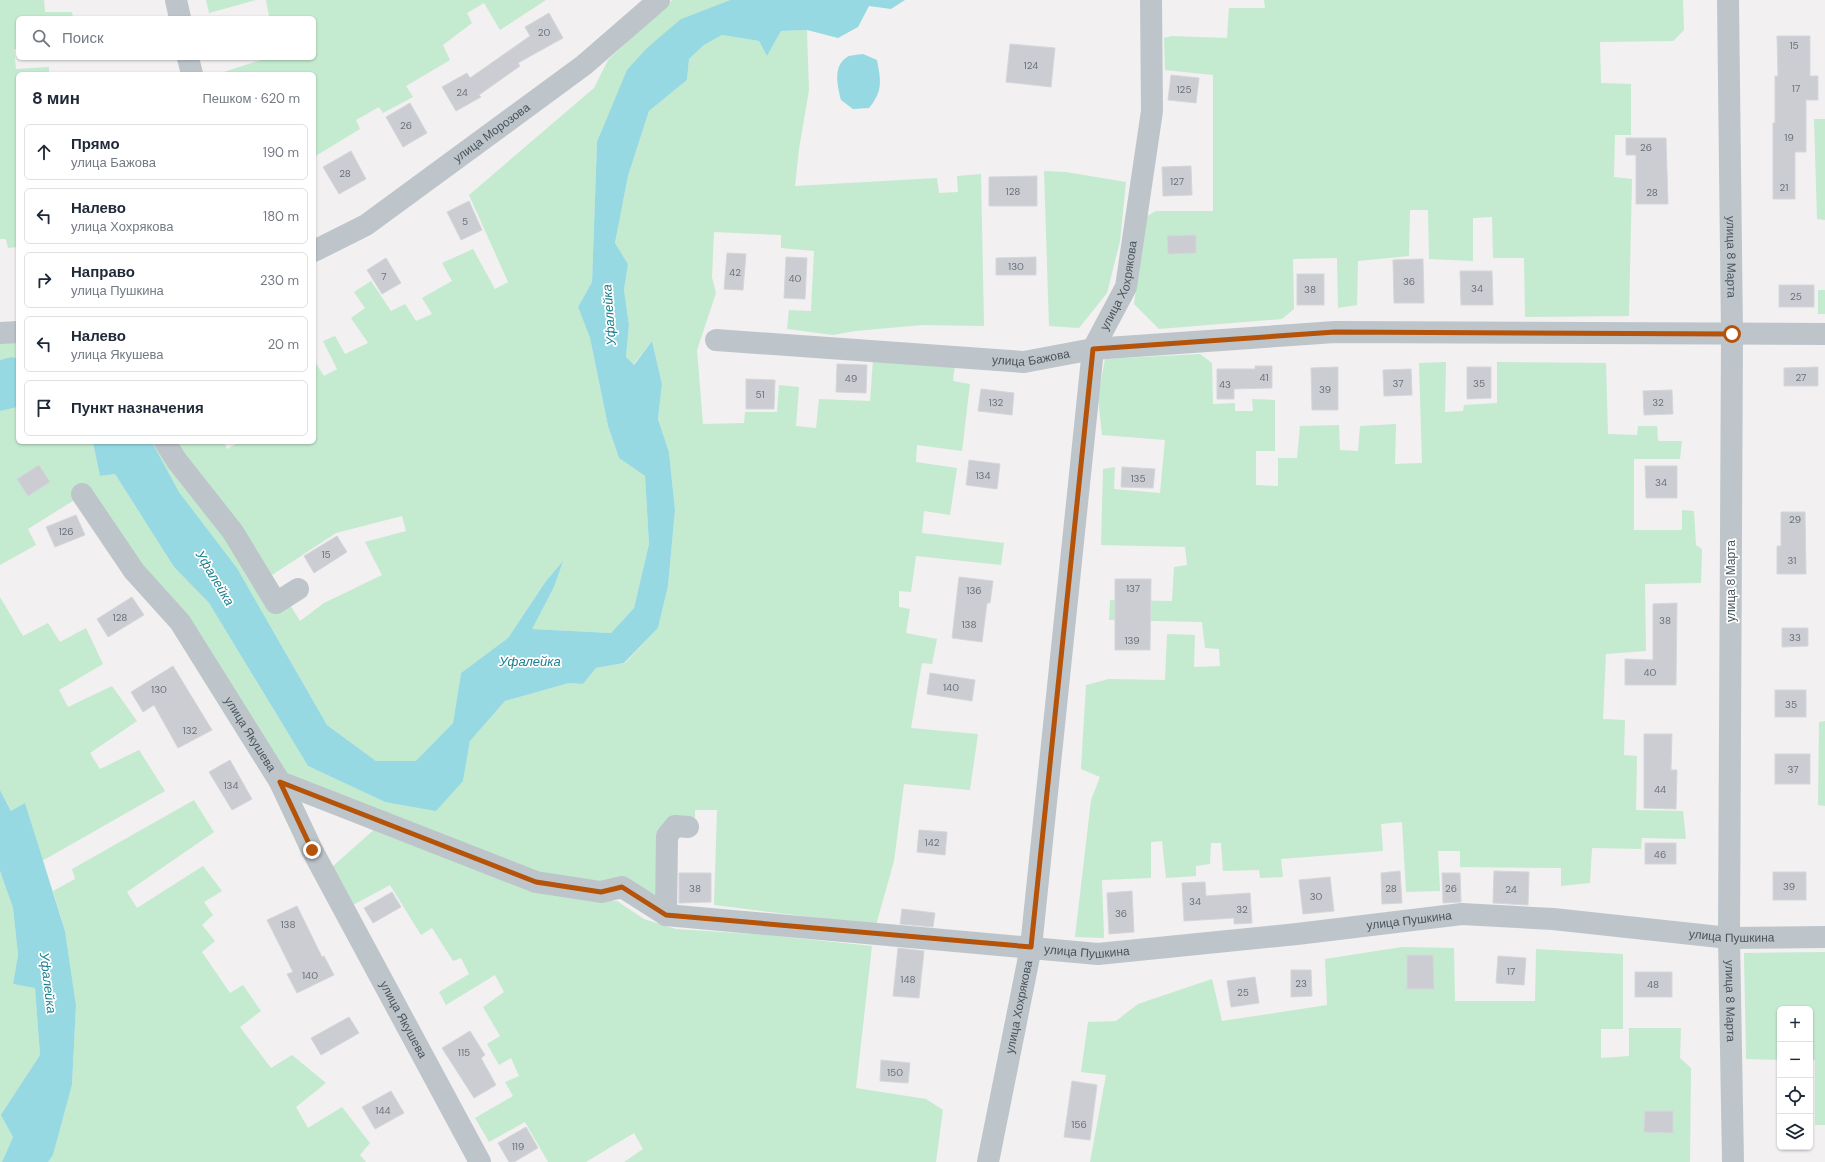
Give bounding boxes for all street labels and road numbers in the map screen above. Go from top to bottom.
street label: улица Морозова [450,99,533,166]
street label: улица 8 Марта [1723,216,1740,298]
street label: улица Хохрякова [1096,239,1141,333]
street label: улица Бажова [992,345,1071,370]
street label: улица 8 Марта [1723,540,1739,622]
street label: улица Якушева [221,694,280,775]
street label: улица Пушкина [1366,907,1453,934]
street label: улица Пушкина [1688,926,1775,946]
street label: улица Пушкина [1044,941,1131,962]
street label: улица Хохрякова [1002,959,1036,1055]
street label: улица 8 Марта [1721,960,1739,1042]
street label: улица Якушева [376,978,431,1061]

